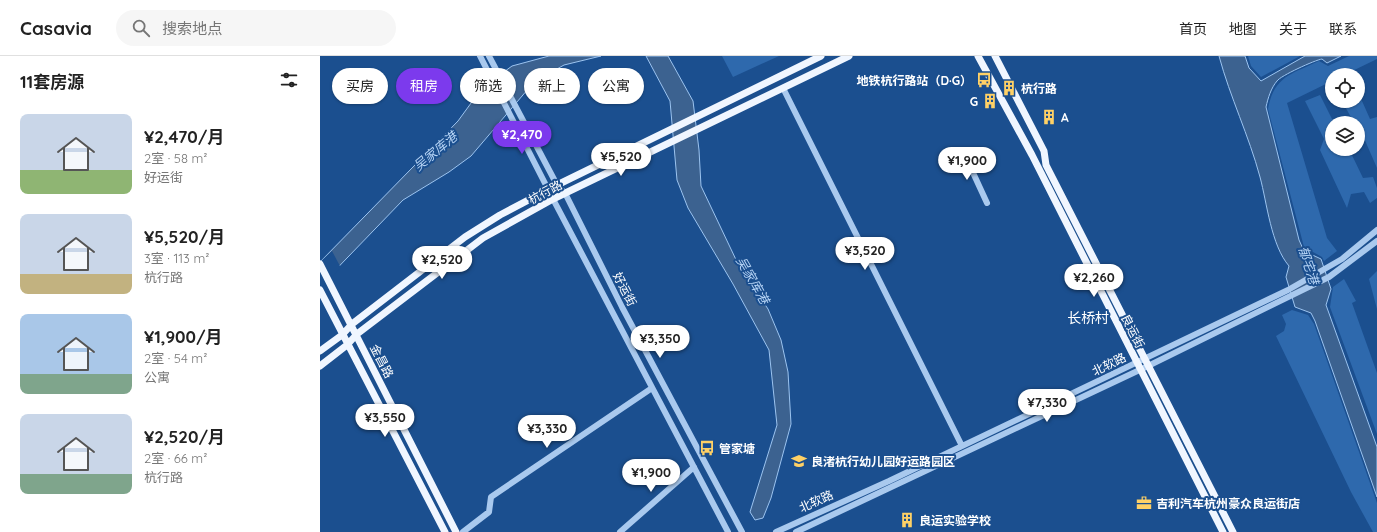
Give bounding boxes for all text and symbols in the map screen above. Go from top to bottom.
search box [116,10,396,46]
text: Casavia [20,16,92,40]
icon: search [130,17,152,39]
text: 搜索地点 [162,19,222,38]
text: 首页 [1179,20,1207,38]
text: 地图 [1229,20,1257,38]
text: 关于 [1279,20,1307,38]
text: 联系 [1329,20,1357,38]
chip: 买房 [332,68,388,104]
chip: 租房 [396,68,452,104]
chip: 筛选 [460,68,516,104]
chip: 新上 [524,68,580,104]
chip: 公寓 [588,68,644,104]
map controls [1325,68,1365,156]
button: locate [1325,68,1365,108]
icon: filters [278,69,300,91]
text: 11套房源 [20,71,84,92]
bus stop icon: 地铁杭行路站（D·G） [975,71,993,89]
place label: 地铁杭行路站（D·G） [856,73,972,88]
building icon: 杭行路 [1000,79,1018,97]
place label: 杭行路 [1021,81,1057,96]
building icon: G [981,92,999,110]
place label: G [970,94,978,109]
building icon: A [1040,108,1058,126]
place label: A [1061,110,1069,125]
button: layers [1325,116,1365,156]
pin: ¥2,470 [489,121,555,155]
text: ¥2,470/月 [144,126,224,147]
text: ¥2,470 [501,126,543,142]
water label: 吴家库港 [410,127,462,174]
icon: home [52,130,100,178]
pin: ¥5,520 [588,143,654,177]
pin: ¥1,900 [934,147,1000,181]
text: ¥5,520 [600,148,642,164]
text: 2室 · 58 m² [144,150,207,166]
text: ¥1,900 [947,152,987,168]
text: 好运街 [144,169,183,185]
street label: 杭行路 [526,177,564,207]
text: ¥5,520/月 [144,226,225,247]
icon: home [52,230,100,278]
pin: ¥3,520 [832,237,898,271]
text: ¥3,520 [844,242,886,258]
water label: 郁宅港 [1295,244,1323,288]
pin: ¥2,520 [409,246,475,280]
text: 3室 · 113 m² [144,250,209,266]
text: ¥2,520 [421,251,463,267]
water label: 吴家库港 [733,253,774,308]
pin: ¥2,260 [1061,264,1127,298]
text: 杭行路 [144,269,183,285]
text: ¥2,260 [1073,269,1115,285]
street label: 好运街 [610,270,640,308]
district label: 长桥村 [1067,309,1109,327]
street label: 良运街 [1118,312,1148,350]
pin: ¥3,350 [627,325,693,359]
text: ¥1,900/月 [144,326,223,347]
icon: home [52,330,100,378]
text: ¥3,350 [640,330,680,346]
street label: 金昌路 [367,342,397,380]
street label: 北软路 [1090,349,1128,379]
text: 2室 · 54 m² [144,350,207,366]
text: 公寓 [144,369,170,385]
pin: ¥7,330 [1014,389,1080,423]
text: ¥7,330 [1027,394,1067,410]
pin: ¥3,550 [352,404,418,438]
text: ¥3,550 [364,409,406,425]
pin: ¥3,330 [514,415,580,449]
text: ¥3,330 [527,420,567,436]
text: ¥2,520/月 [144,426,225,447]
icon: home [52,430,100,478]
bus stop icon: 管家塘 [698,439,716,457]
place label: 管家塘 [719,441,755,456]
text: 2室 · 66 m² [144,450,207,466]
school or university icon: 良渚杭行幼儿园好运路园区 [790,452,808,470]
place label: 良渚杭行幼儿园好运路园区 [811,454,955,469]
pin: ¥1,900 [618,459,684,493]
text: ¥1,900 [631,464,671,480]
text: 杭行路 [144,469,183,485]
street label: 北软路 [796,487,836,515]
office icon: 吉利汽车杭州豪众良运街店 [1135,494,1153,512]
place label: 吉利汽车杭州豪众良运街店 [1156,496,1300,511]
building icon: 良运实验学校 [898,511,916,529]
place label: 良运实验学校 [919,513,991,528]

